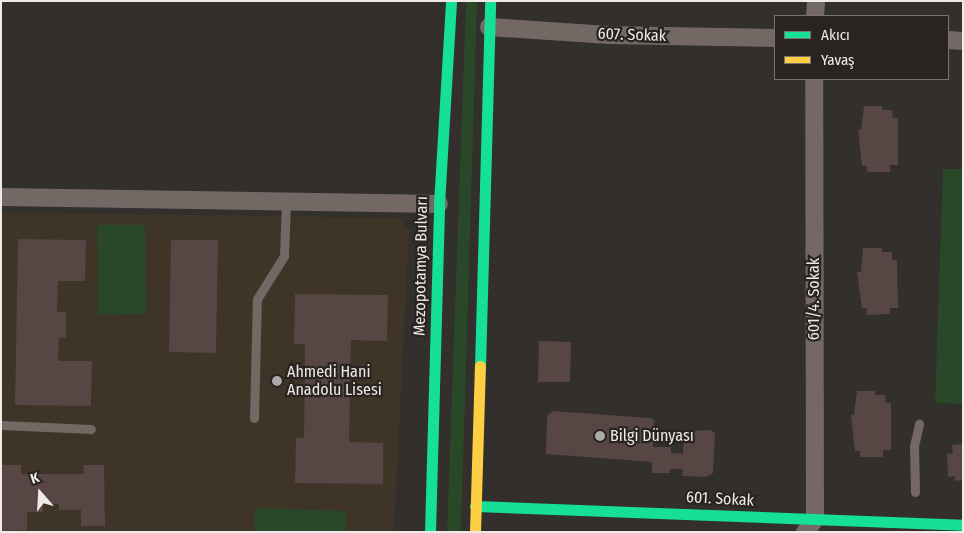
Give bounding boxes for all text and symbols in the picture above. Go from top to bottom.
legend [774,15,949,80]
street label: 607. Sokak [597,24,667,46]
text: Akıcı [821,26,850,44]
text: Yavaş [821,51,855,69]
street label: Mezopotamya Bulvarı [410,196,432,336]
street label: 601/4. Sokak [804,258,824,340]
place label: Ahmedi Hani Anadolu Lisesi [287,362,382,400]
marker: Ahmedi Hani Anadolu Lisesi [271,375,283,387]
place label: Bilgi Dünyası [610,426,694,446]
marker: Bilgi Dünyası [594,430,606,442]
north arrow [15,468,65,518]
text: K [28,469,42,488]
street label: 601. Sokak [685,488,755,510]

